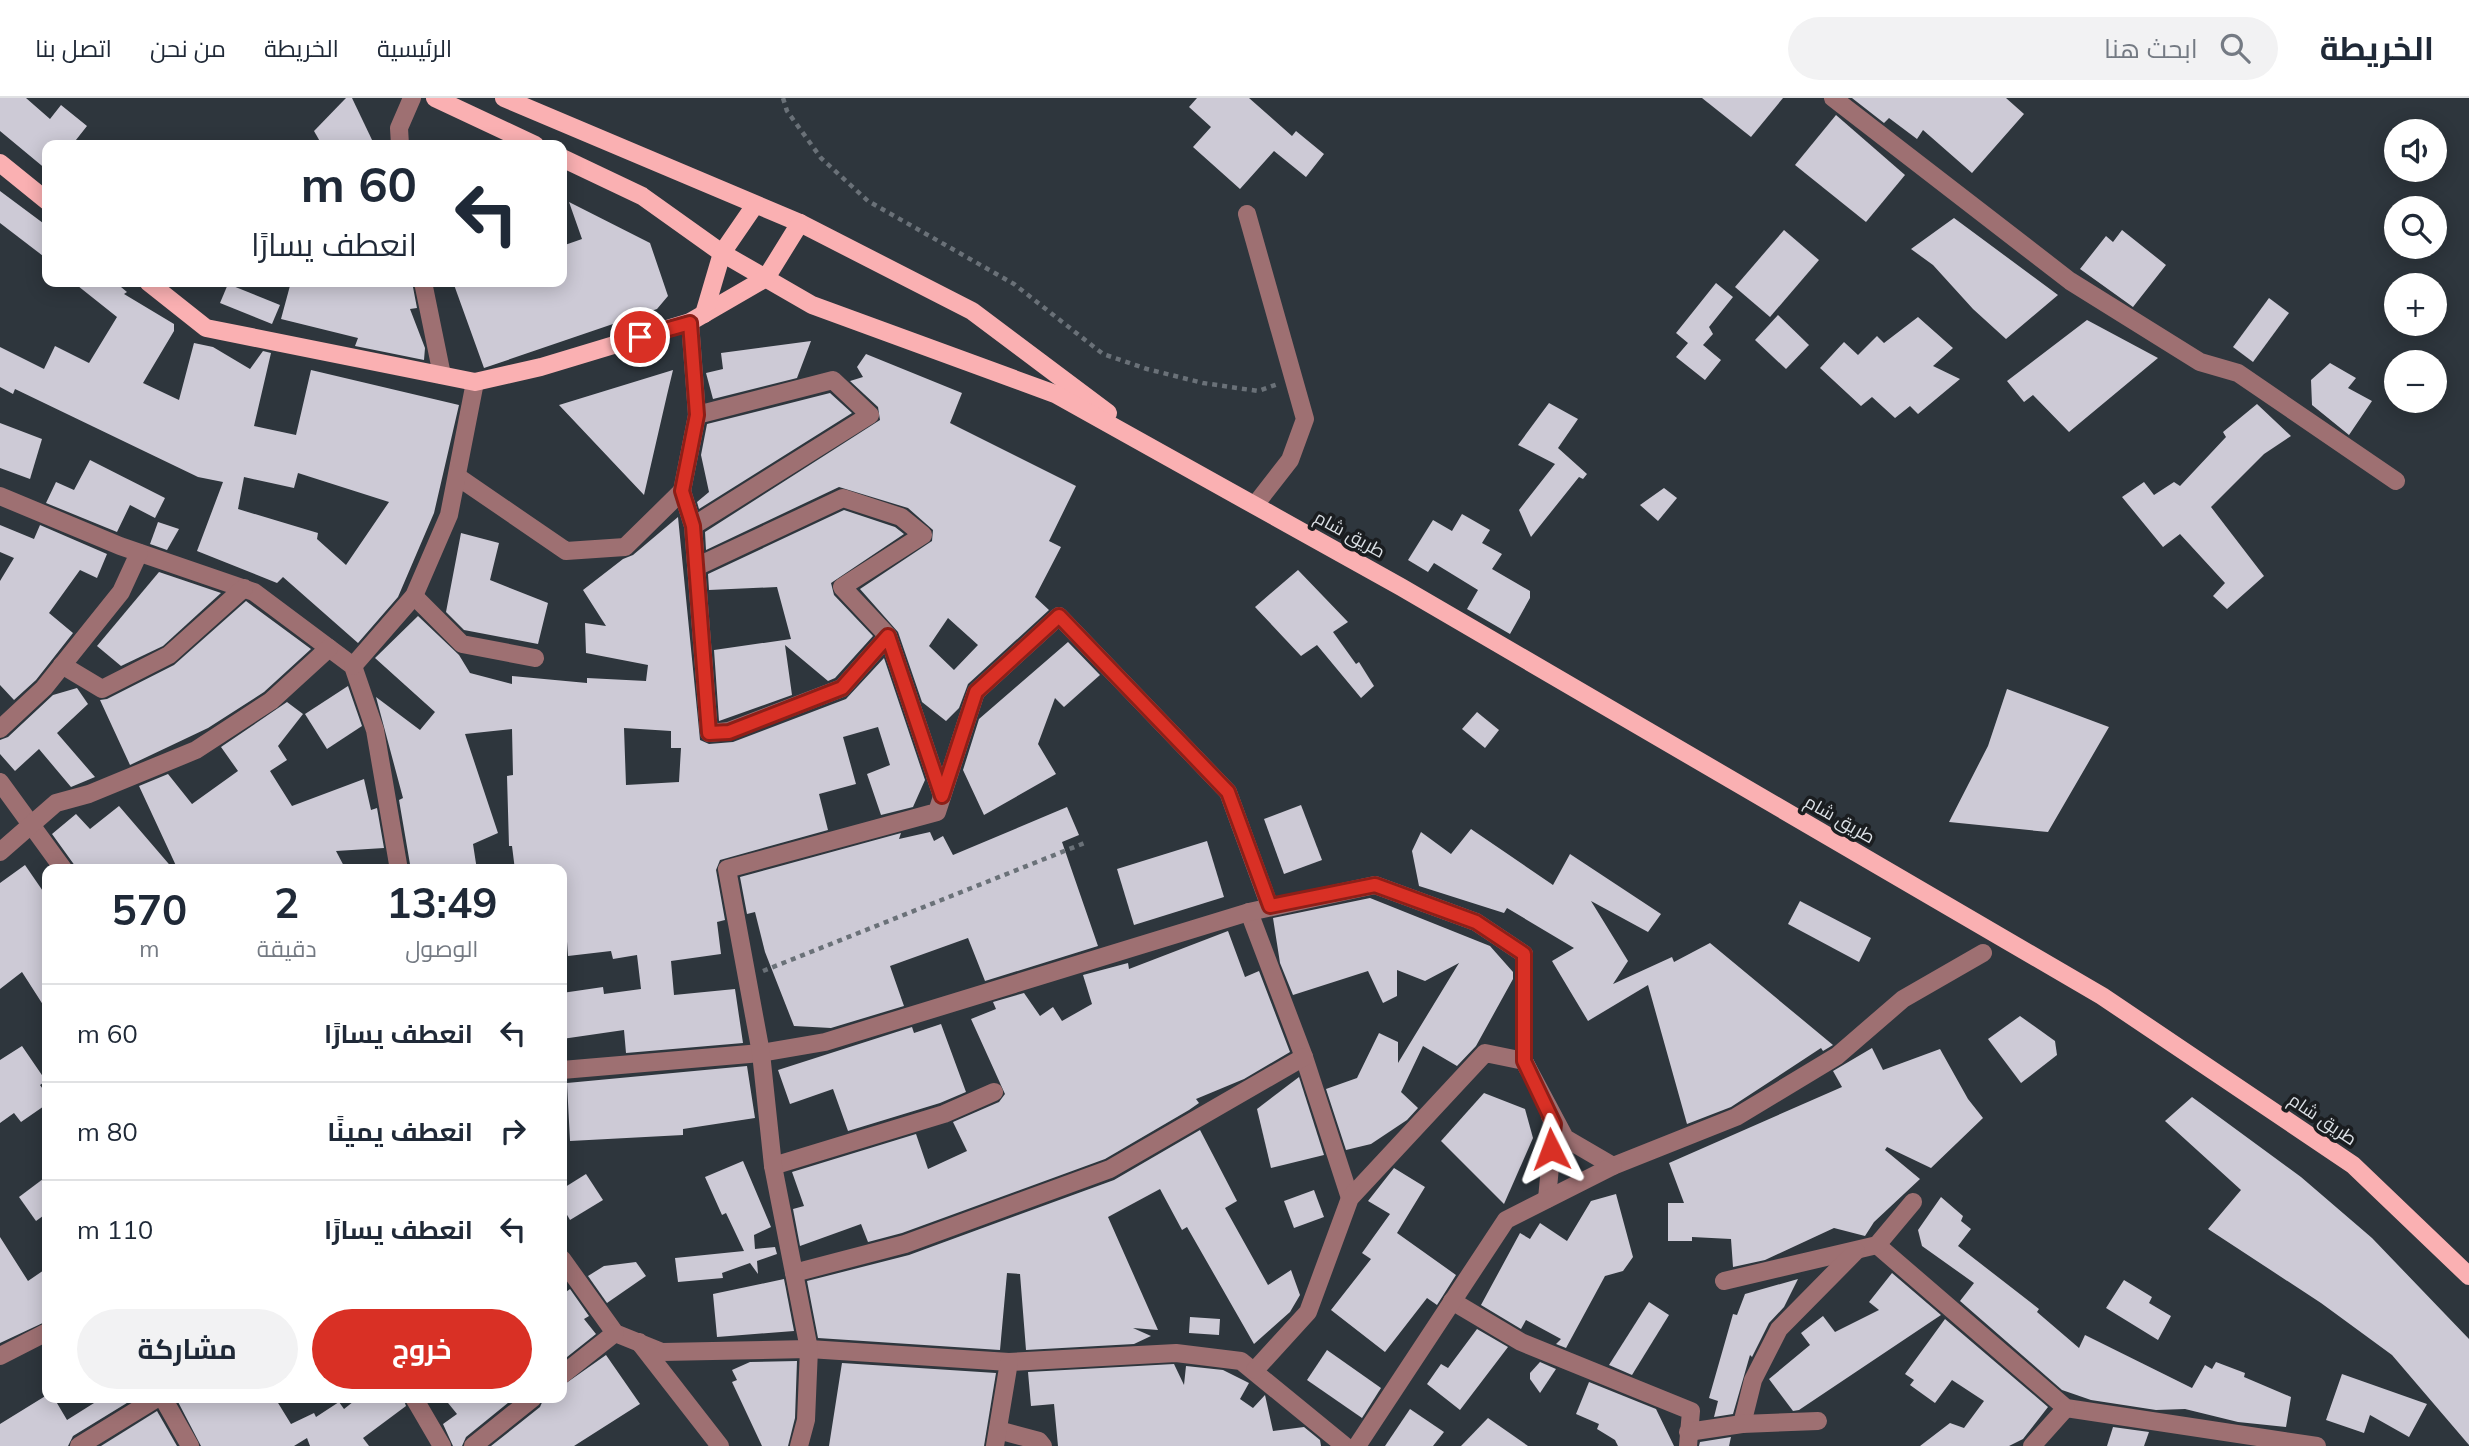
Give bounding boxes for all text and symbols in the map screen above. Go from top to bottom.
search box [1788,17,2278,80]
text: الخريطة [2320,27,2434,68]
icon: search [2216,29,2254,67]
text: ابحث هنا [2104,32,2198,65]
text: اتصل بنا [35,33,112,63]
text: من نحن [150,33,226,63]
text: الخريطة [264,33,339,63]
text: الرئيسية [377,33,452,63]
map controls [2384,119,2447,413]
button: sound [2384,119,2447,182]
text: 60 m [301,153,417,214]
icon: left [441,168,532,259]
button: search [2384,196,2447,259]
text: انعطف يسارًا [251,224,417,264]
button: + [2384,273,2447,336]
pin [610,307,670,367]
icon: arrive [621,318,659,356]
button: − [2384,350,2447,413]
street label: طريق شام [1310,505,1389,564]
street label: طريق شام [1800,790,1879,849]
text: 2 [274,876,299,929]
text: 13:49 [386,876,497,929]
text: 570 [112,883,187,936]
text: m [139,934,160,963]
text: دقيقة [257,934,317,963]
text: الوصول [405,934,478,963]
icon: left [494,1014,532,1052]
text: 60 m [77,1017,138,1050]
text: انعطف يسارًا [324,1017,473,1050]
street label: طريق شام [2284,1088,2361,1151]
icon: right [494,1112,532,1150]
position arrow [1514,1112,1588,1186]
text: 80 m [77,1115,138,1148]
text: انعطف يمينًا [327,1115,473,1148]
icon: left [494,1210,532,1248]
text: 110 m [77,1213,153,1246]
text: انعطف يسارًا [324,1213,473,1246]
button: مشاركة [77,1309,298,1389]
button: خروج [312,1309,532,1389]

